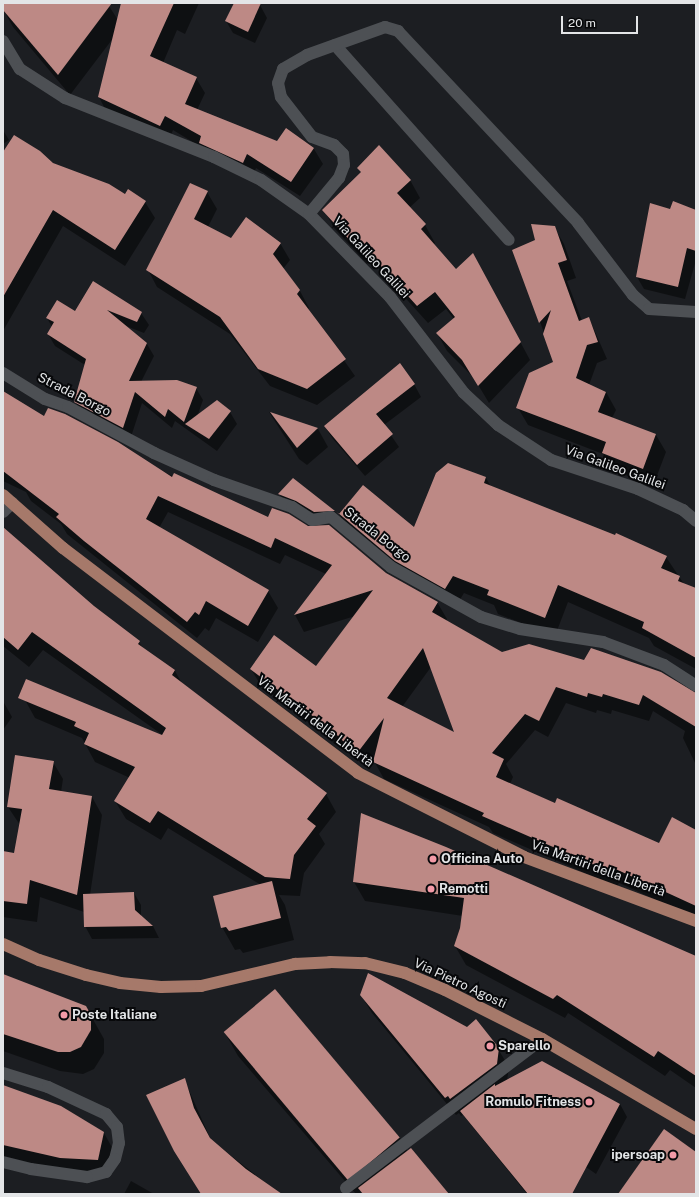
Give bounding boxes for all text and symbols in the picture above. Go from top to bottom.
scale bar [563,8,640,34]
text: 20 m [568,16,596,30]
street label: Via Galileo Galilei [329,214,413,302]
street label: Strada Borgo [35,370,113,420]
street label: Via Galileo Galilei [563,443,667,493]
street label: Strada Borgo [341,504,413,566]
street label: Via Martiri della Libertà [254,673,376,771]
street label: Via Martiri della Libertà [529,837,667,901]
place label: Officina Auto [441,851,523,867]
marker: Officina Auto [428,854,438,864]
place label: Remotti [439,881,488,897]
marker: Remotti [426,884,436,894]
street label: Via Pietro Agosti [411,956,509,1012]
place label: Poste Italiane [72,1007,157,1023]
marker: Poste Italiane [59,1010,69,1020]
place label: Sparello [498,1038,550,1054]
marker: Sparello [485,1041,495,1051]
place label: Romulo Fitness [485,1094,581,1110]
marker: Romulo Fitness [584,1097,594,1107]
place label: ipersoap [611,1147,665,1163]
marker: ipersoap [668,1150,678,1160]

